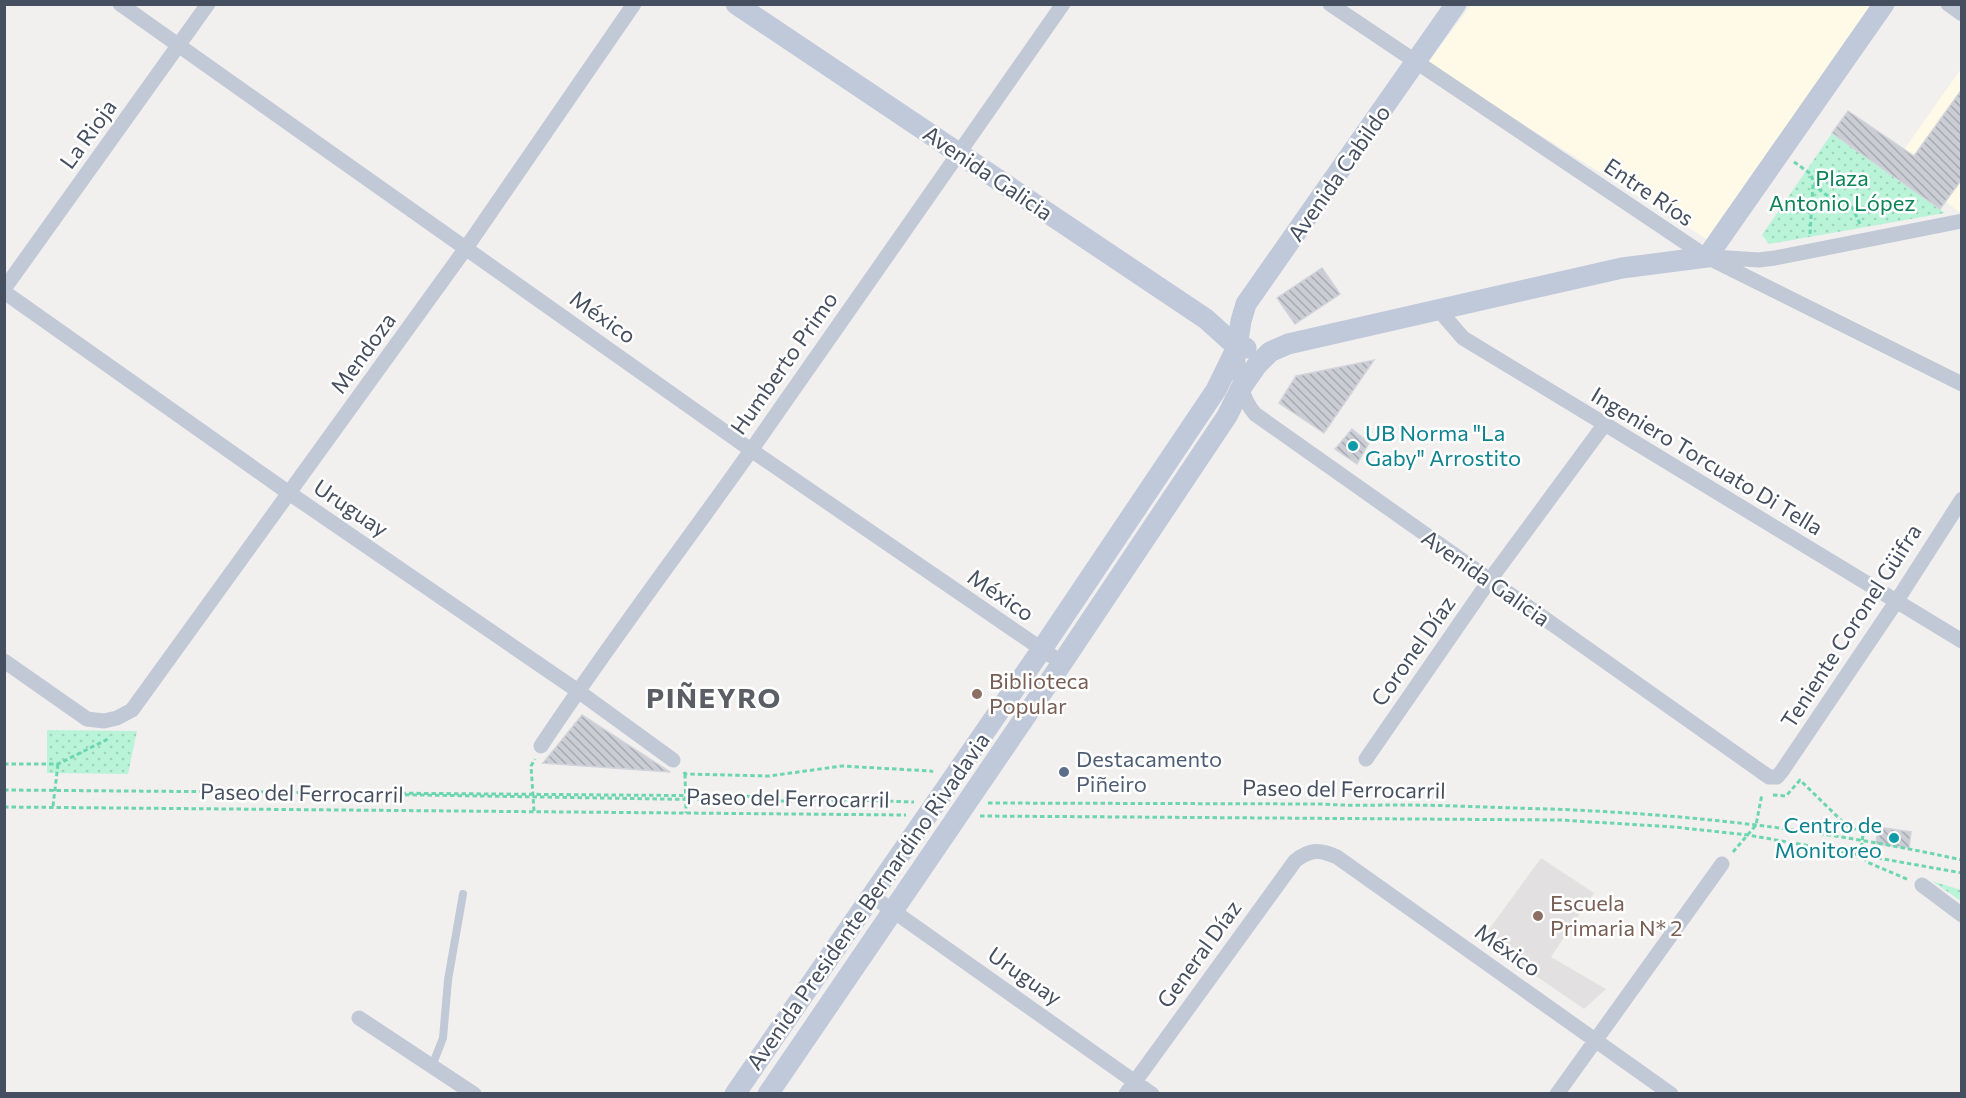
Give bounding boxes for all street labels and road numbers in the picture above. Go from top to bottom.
street label: La Rioja [53,94,122,174]
street label: Avenida Cabildo [1282,99,1396,246]
street label: Avenida Galicia [918,119,1058,226]
street label: Entre Ríos [1599,152,1699,231]
street label: México [565,284,641,349]
street label: Humberto Primo [724,286,843,439]
street label: Mendoza [324,307,401,398]
street label: Ingeniero Torcuato Di Tella [1587,381,1828,540]
street label: Uruguay [309,473,394,542]
street label: Teniente Coronel Güifra [1775,519,1927,733]
street label: Avenida Galicia [1417,523,1556,632]
street label: México [963,563,1040,626]
street label: Coronel Díaz [1365,590,1460,711]
street label: Avenida Presidente Bernardino Rivadavia [740,727,995,1075]
street label: Paseo del Ferrocarril [1242,773,1446,804]
street label: Paseo del Ferrocarril [200,777,404,808]
street label: Paseo del Ferrocarril [686,782,890,813]
street label: General Díaz [1151,895,1247,1013]
street label: México [1470,917,1546,982]
street label: Uruguay [983,940,1067,1011]

